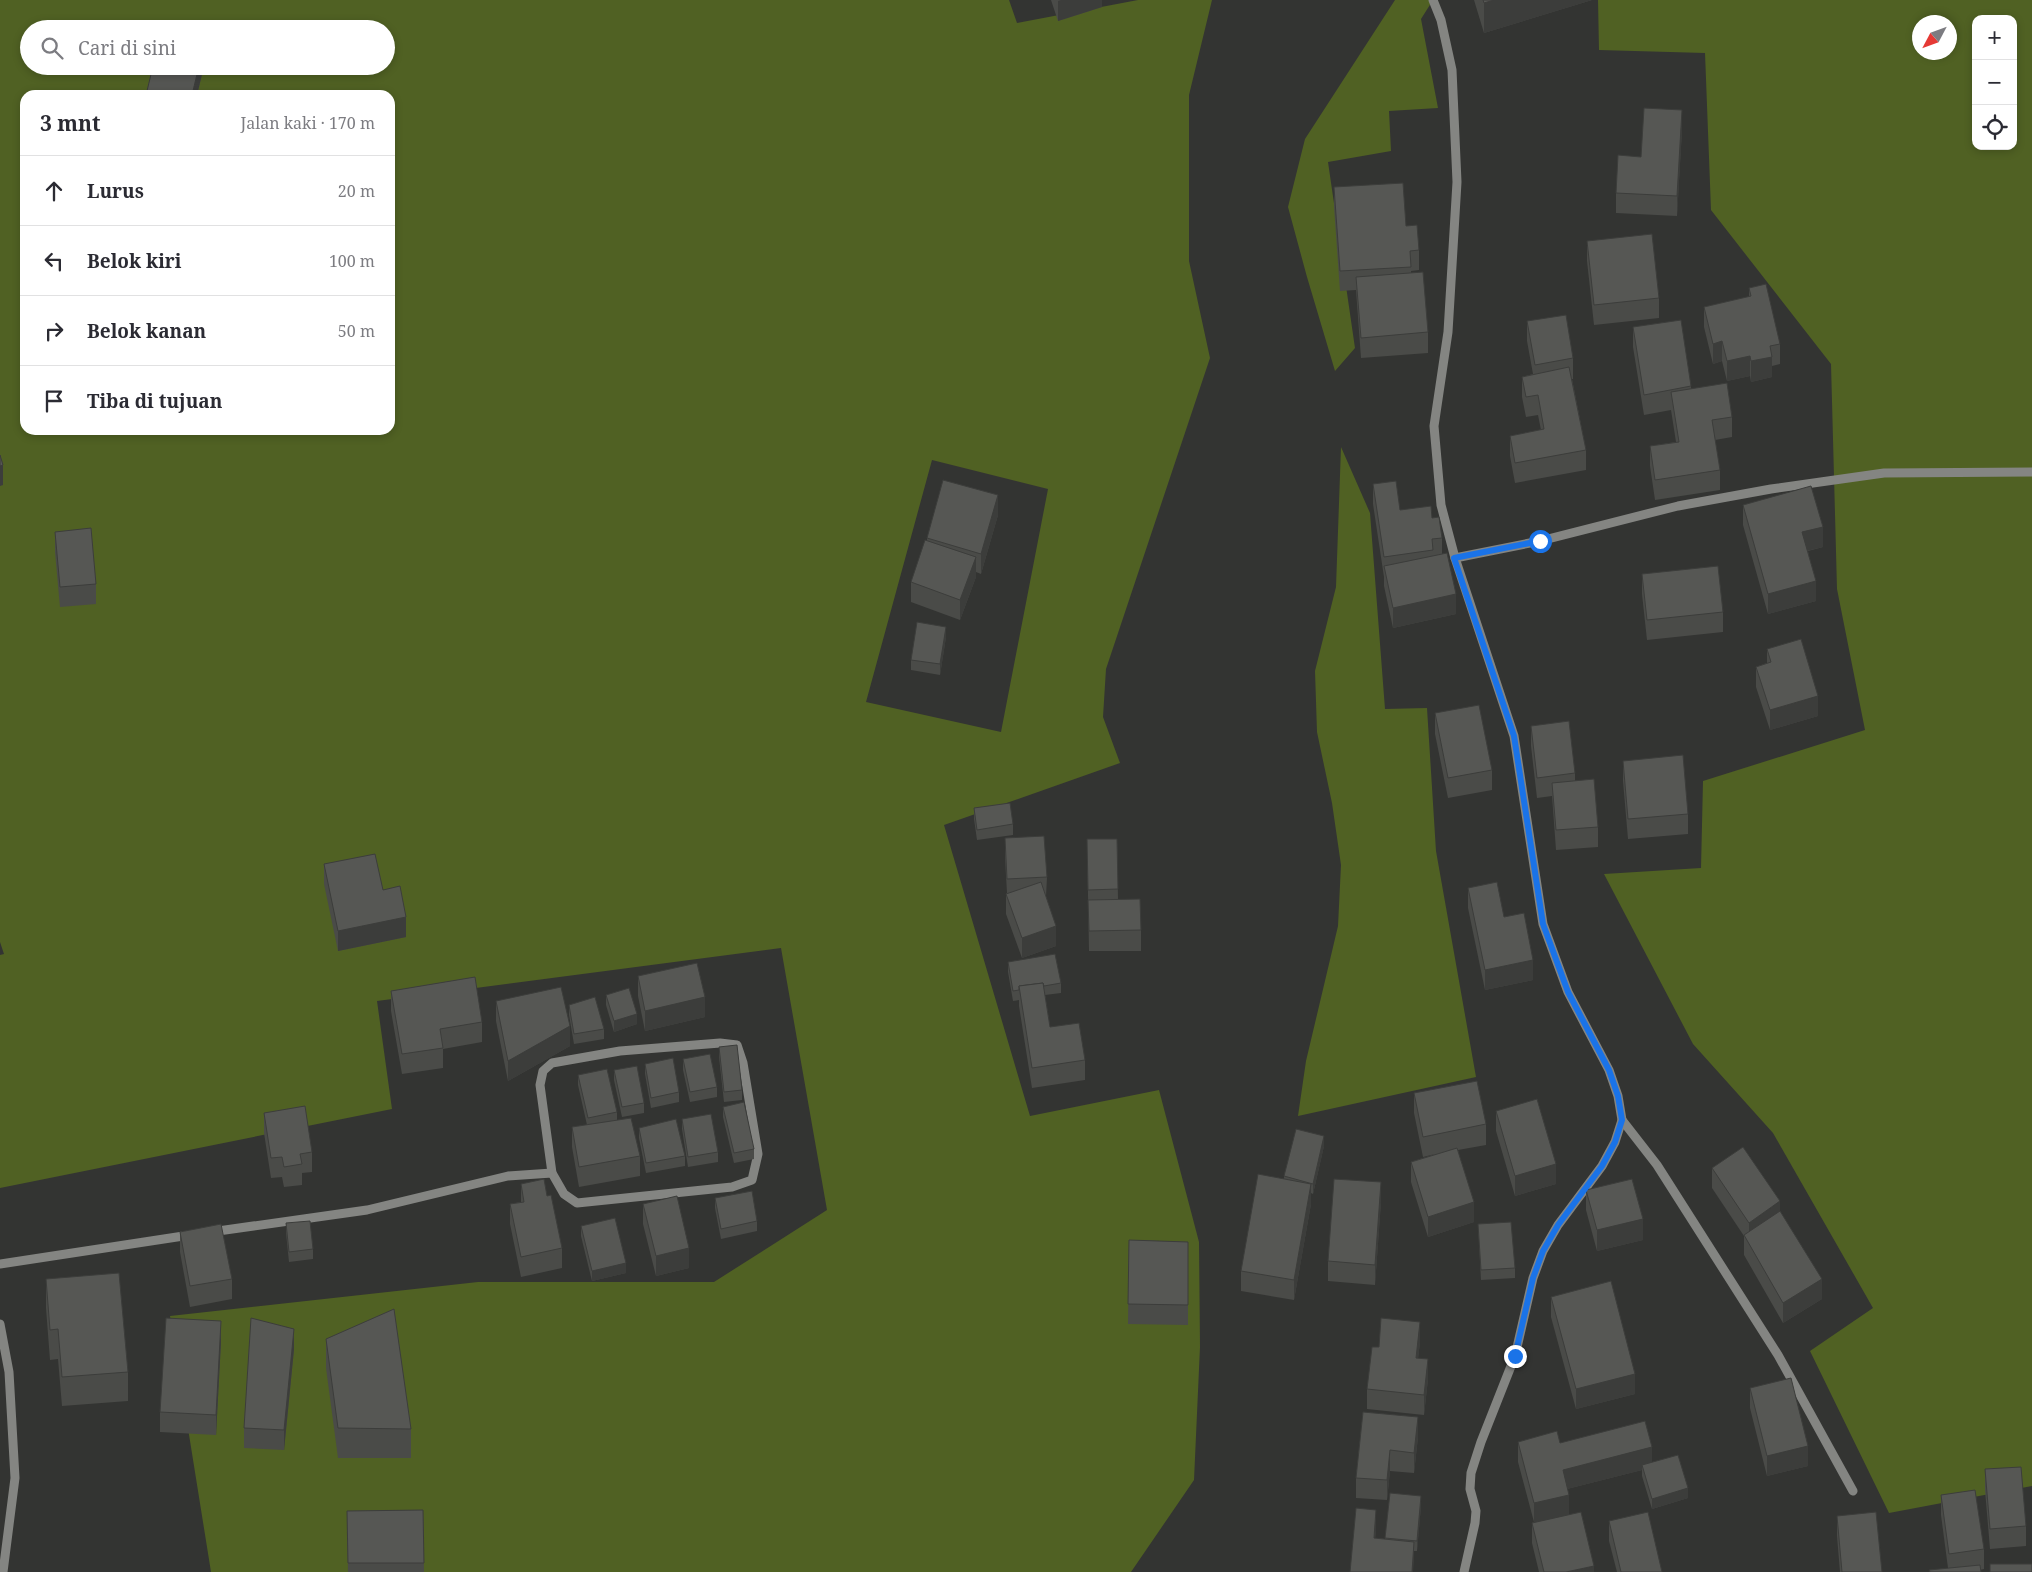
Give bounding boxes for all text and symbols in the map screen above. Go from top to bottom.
north arrow [1912,15,1957,60]
map controls [1972,15,2017,150]
button: + [1972,15,2017,60]
search box [20,20,395,75]
icon: search [38,34,66,62]
text: Cari di sini [78,35,176,61]
button: − [1972,60,2017,105]
button: locate [1972,105,2017,150]
text: 3 mnt [40,109,101,137]
text: Jalan kaki · 170 m [241,112,375,134]
icon: ahead [40,177,68,205]
text: Lurus [87,178,144,204]
text: 20 m [338,180,375,202]
icon: left [40,247,68,275]
text: Belok kiri [87,248,181,274]
text: 100 m [329,250,375,272]
icon: right [40,317,68,345]
text: Belok kanan [87,318,206,344]
text: 50 m [338,320,375,342]
icon: arrive [40,387,68,415]
text: Tiba di tujuan [87,388,222,414]
route start [1529,530,1552,553]
route end [1504,1345,1527,1368]

